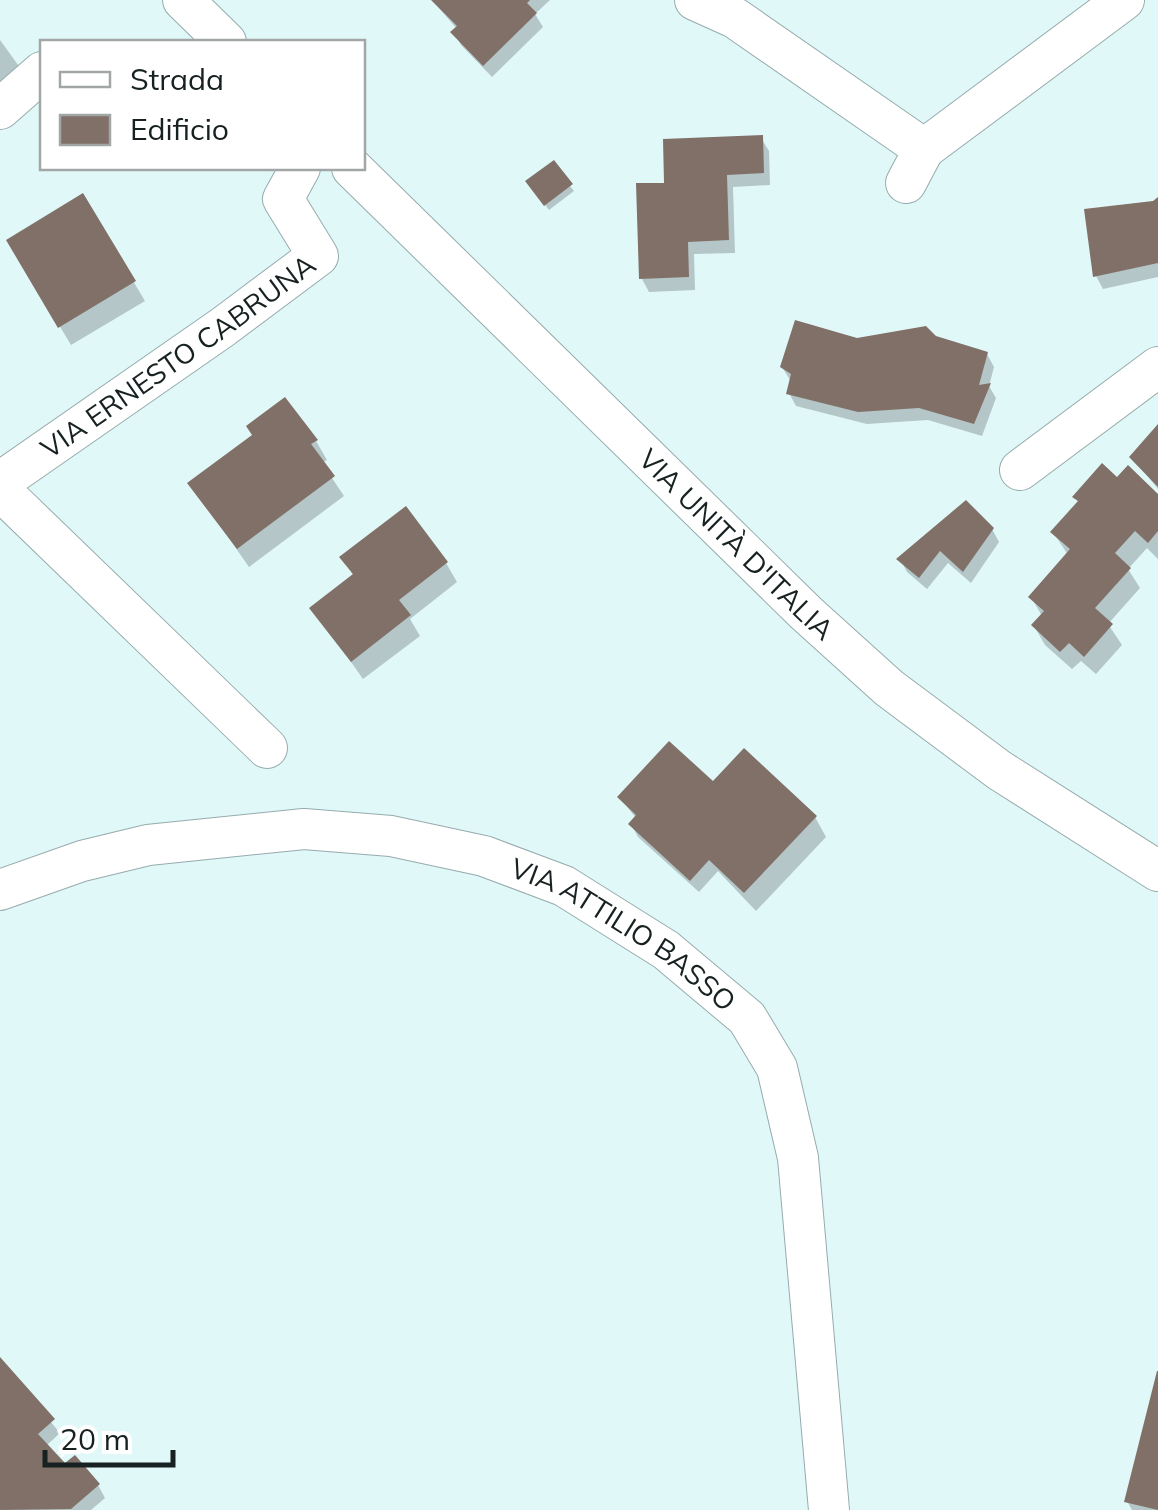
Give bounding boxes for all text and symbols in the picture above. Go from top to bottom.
legend [40,40,365,170]
text: Strada [130,60,224,98]
text: Edificio [130,110,229,148]
street label: VIA ERNESTO CABRUNA [34,246,322,465]
street label: VIA UNITÀ D'ITALIA [632,441,842,647]
street label: VIA ATTILIO BASSO [506,850,743,1018]
scale bar [45,1405,172,1467]
text: 20 m [60,1420,130,1458]

